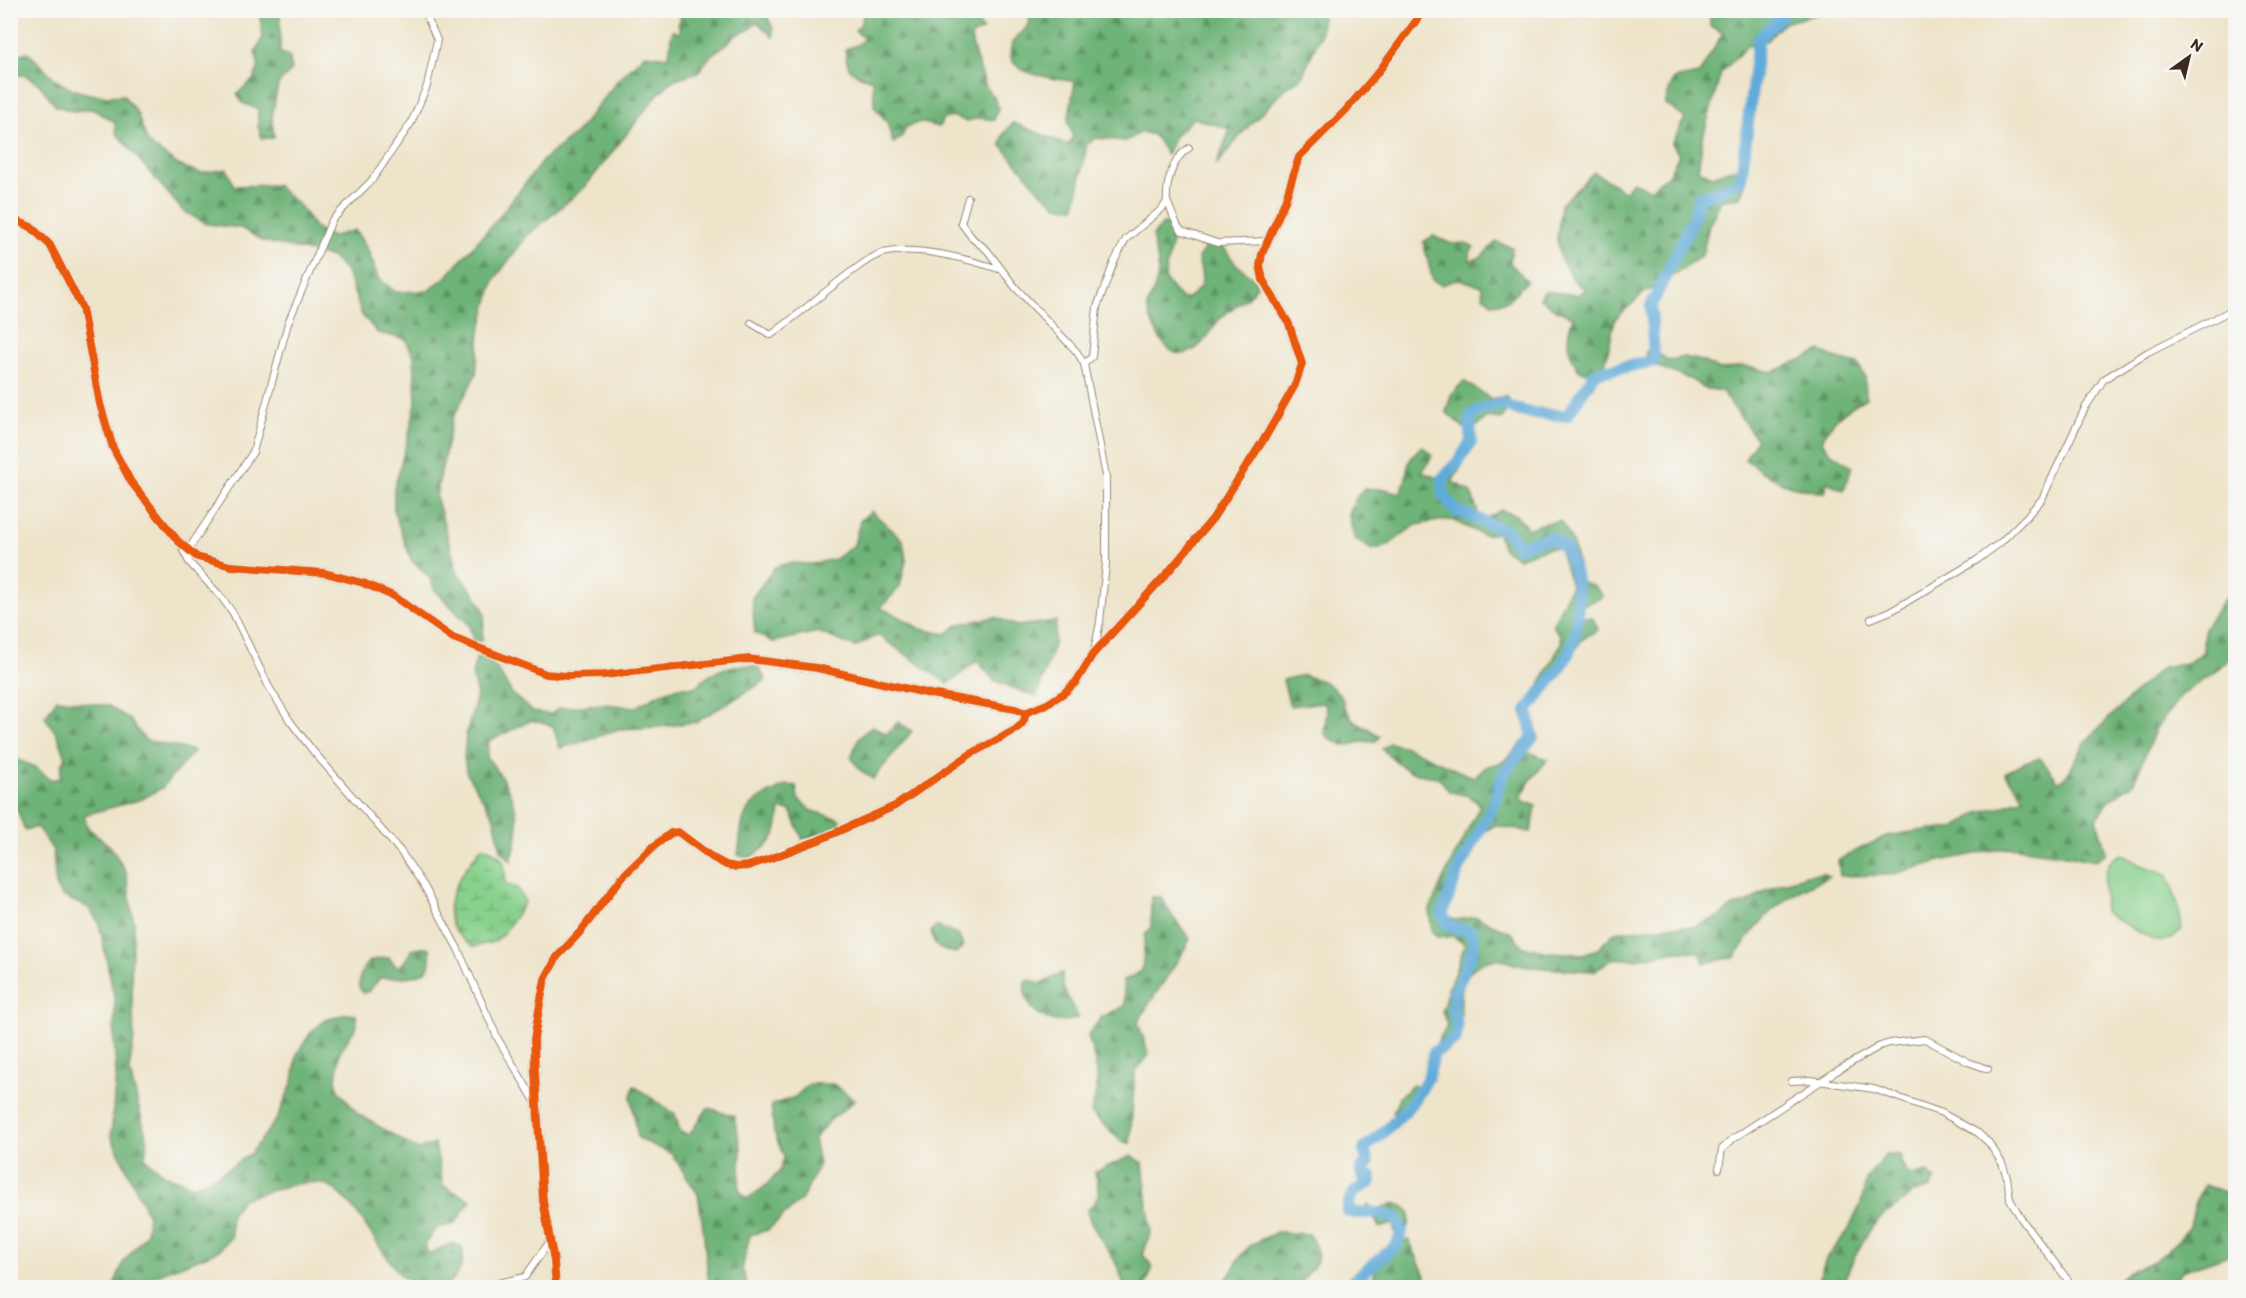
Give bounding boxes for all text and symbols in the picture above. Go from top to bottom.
north arrow [2159,27,2219,87]
text: N [2187,34,2207,56]

